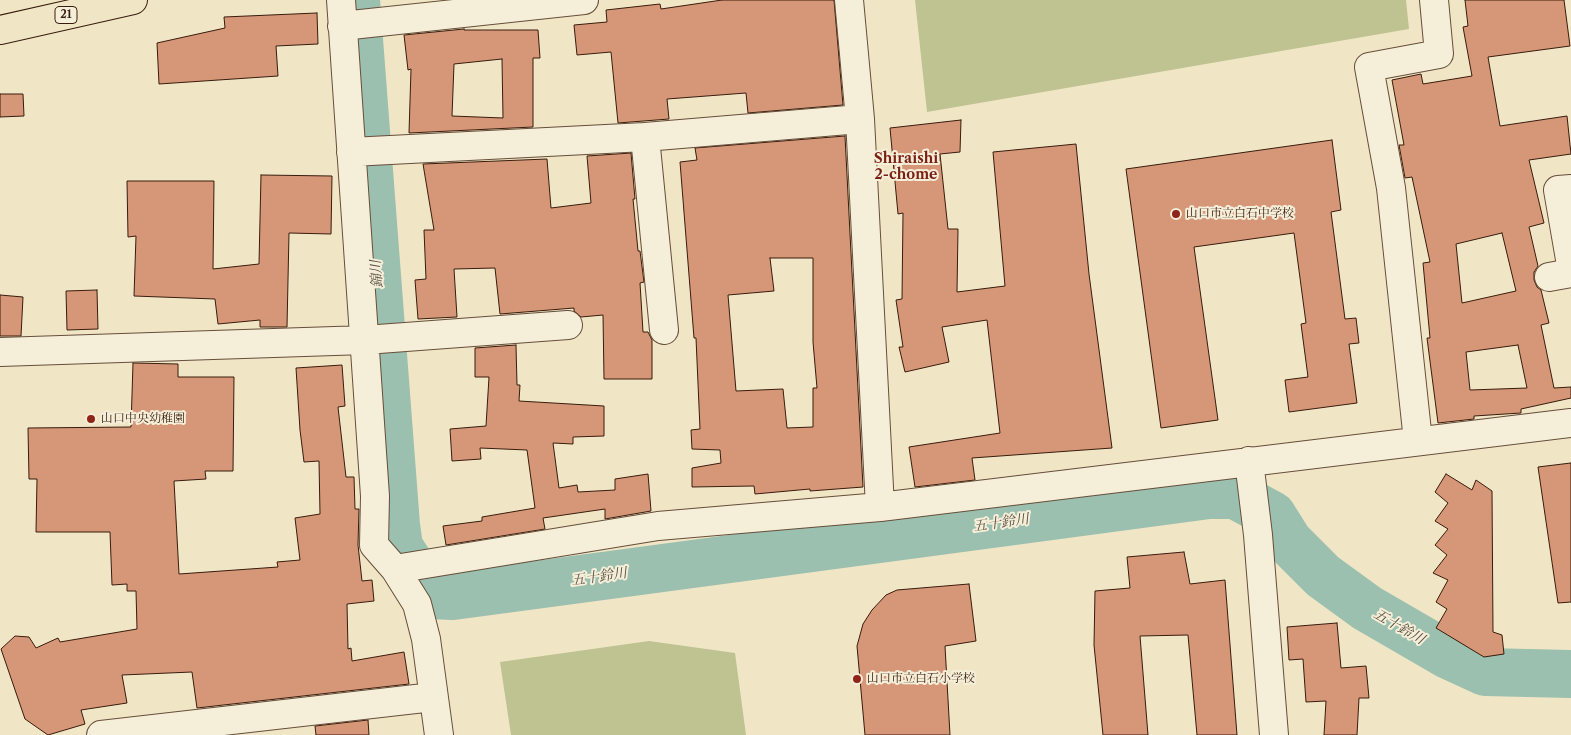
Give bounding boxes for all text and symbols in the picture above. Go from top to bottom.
road number: 21 [55,6,77,24]
district label: Shiraishi 2-chome [874,151,938,184]
place label: 山口市立白石中学校 [1186,207,1294,221]
marker: 山口市立白石中学校 [1170,208,1182,220]
water label: 錦川 [368,259,386,289]
place label: 山口中央幼稚園 [101,412,185,426]
marker: 山口中央幼稚園 [85,413,97,425]
water label: 五十鈴川 [972,511,1030,535]
water label: 五十鈴川 [570,565,628,589]
water label: 五十鈴川 [1371,606,1427,648]
place label: 山口市立白石小学校 [867,672,975,686]
marker: 山口市立白石小学校 [851,673,863,685]

